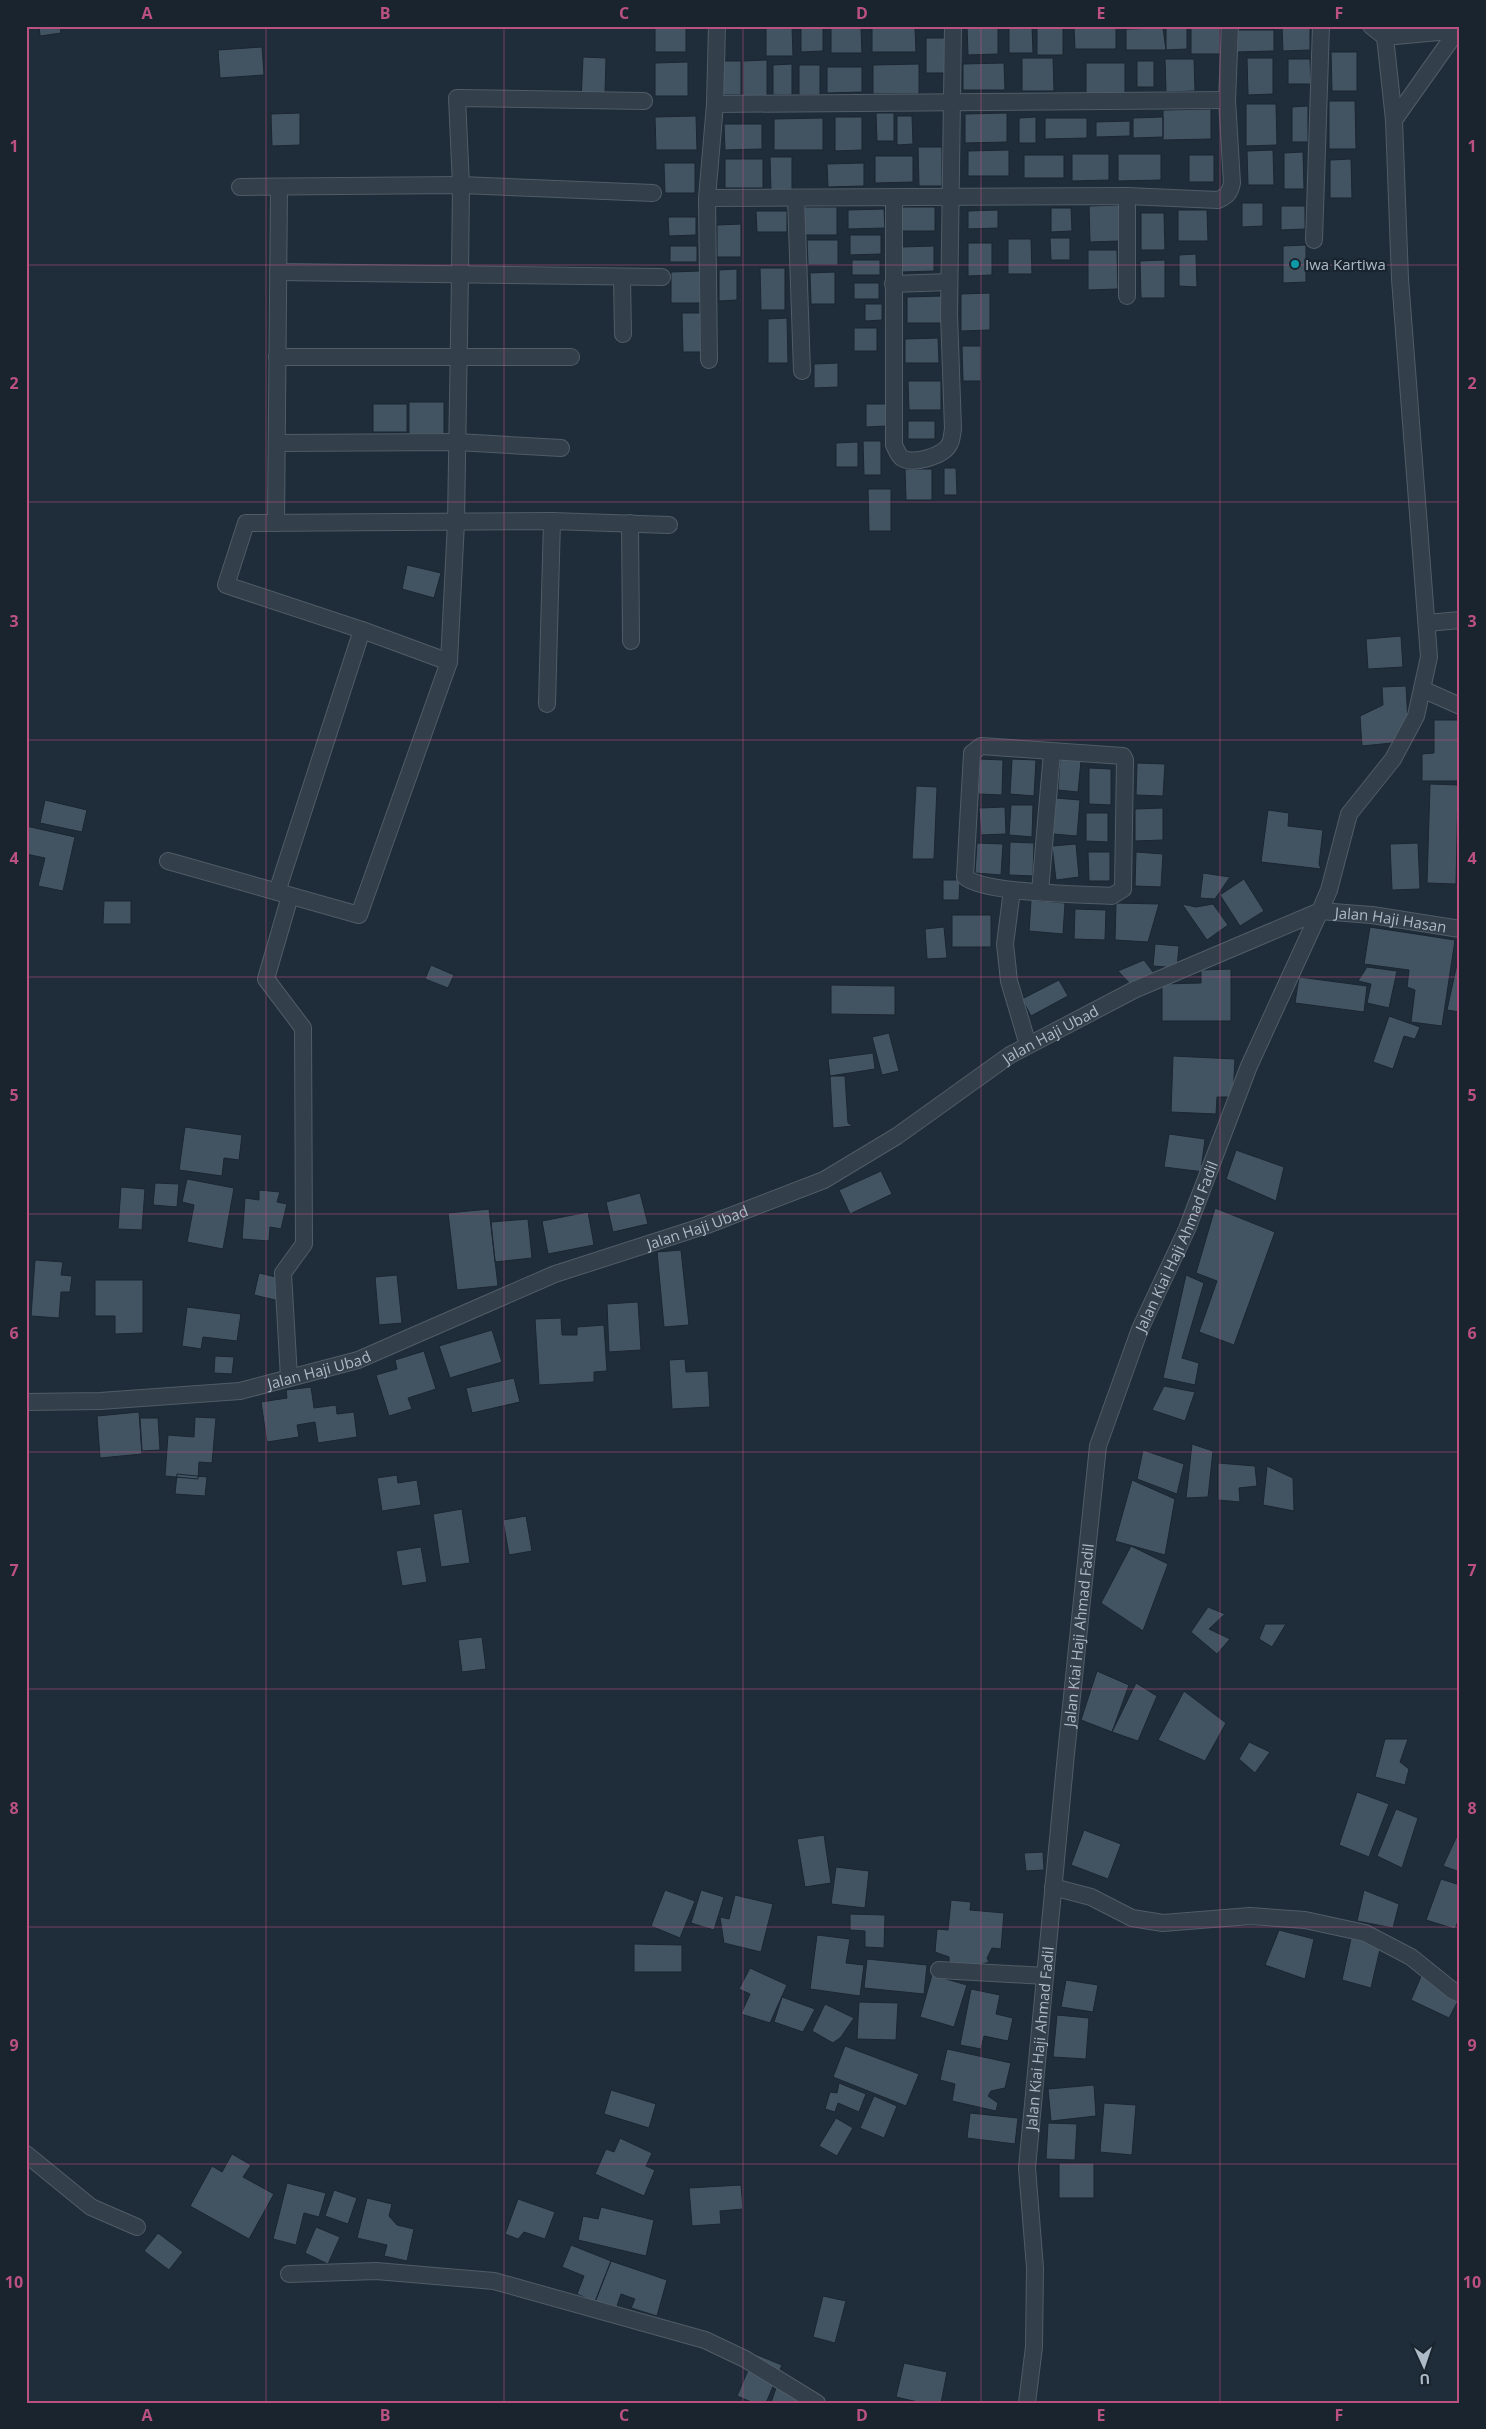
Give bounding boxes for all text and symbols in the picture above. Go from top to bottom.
text: A [141,2,153,24]
text: B [380,2,390,24]
text: C [619,2,629,24]
text: D [856,2,868,24]
text: E [1097,2,1106,24]
text: F [1335,2,1343,24]
text: 1 [9,135,19,157]
text: 1 [1467,135,1477,157]
place label: Iwa Kartiwa [1305,254,1386,274]
marker: Iwa Kartiwa [1289,258,1301,270]
text: 2 [9,372,19,394]
text: 2 [1467,372,1477,394]
text: 3 [9,610,19,632]
text: 3 [1467,610,1477,632]
text: 4 [9,847,19,869]
text: 4 [1467,847,1477,869]
street label: Jalan Haji Hasan [1332,902,1448,937]
street label: Jalan Haji Ubad [996,1000,1102,1069]
text: 5 [9,1084,19,1106]
text: 5 [1467,1084,1477,1106]
street label: Jalan Kiai Haji Ahmad Fadil [1129,1158,1222,1337]
street label: Jalan Haji Ubad [642,1200,751,1254]
text: 6 [9,1322,19,1344]
text: 6 [1467,1322,1477,1344]
street label: Jalan Haji Ubad [263,1346,374,1394]
street label: Jalan Kiai Haji Ahmad Fadil [1059,1542,1098,1730]
text: 7 [9,1559,19,1581]
text: 7 [1467,1559,1477,1581]
text: 8 [9,1797,19,1819]
text: 8 [1467,1797,1477,1819]
street label: Jalan Kiai Haji Ahmad Fadil [1020,1946,1058,2133]
text: 9 [9,2034,19,2056]
text: 9 [1467,2034,1477,2056]
text: 10 [5,2271,23,2293]
text: 10 [1463,2271,1481,2293]
north arrow [1398,2342,1448,2392]
text: U [1419,2370,1430,2389]
text: A [141,2404,153,2426]
text: B [380,2404,390,2426]
text: C [619,2404,629,2426]
text: D [856,2404,868,2426]
text: E [1097,2404,1106,2426]
text: F [1335,2404,1343,2426]

